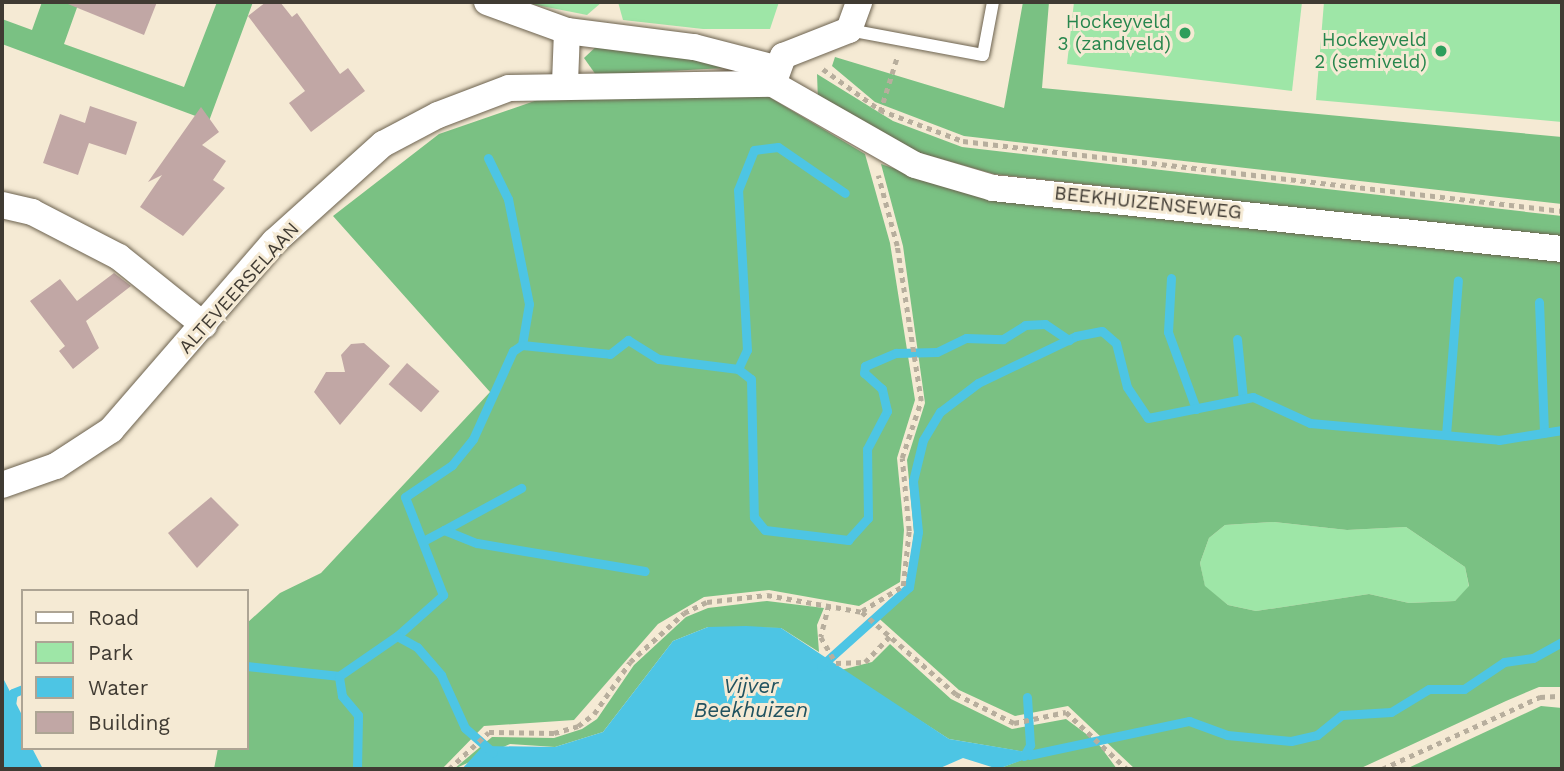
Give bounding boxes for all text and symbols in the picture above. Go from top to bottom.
place label: Hockeyveld 3 (zandveld) [1058,11,1171,55]
marker: Hockeyveld 3 (zandveld) [1177,25,1193,41]
place label: Hockeyveld 2 (semiveld) [1314,29,1427,73]
marker: Hockeyveld 2 (semiveld) [1433,43,1449,59]
street label: BEEKHUIZENSEWEG [1053,182,1243,224]
street label: ALTEVEERSELAAN [174,218,304,358]
legend [21,589,248,750]
text: Road [88,605,139,630]
text: Park [88,640,133,665]
water label: Vijver Beekhuizen [694,673,808,723]
text: Water [88,675,148,700]
text: Building [88,710,170,735]

